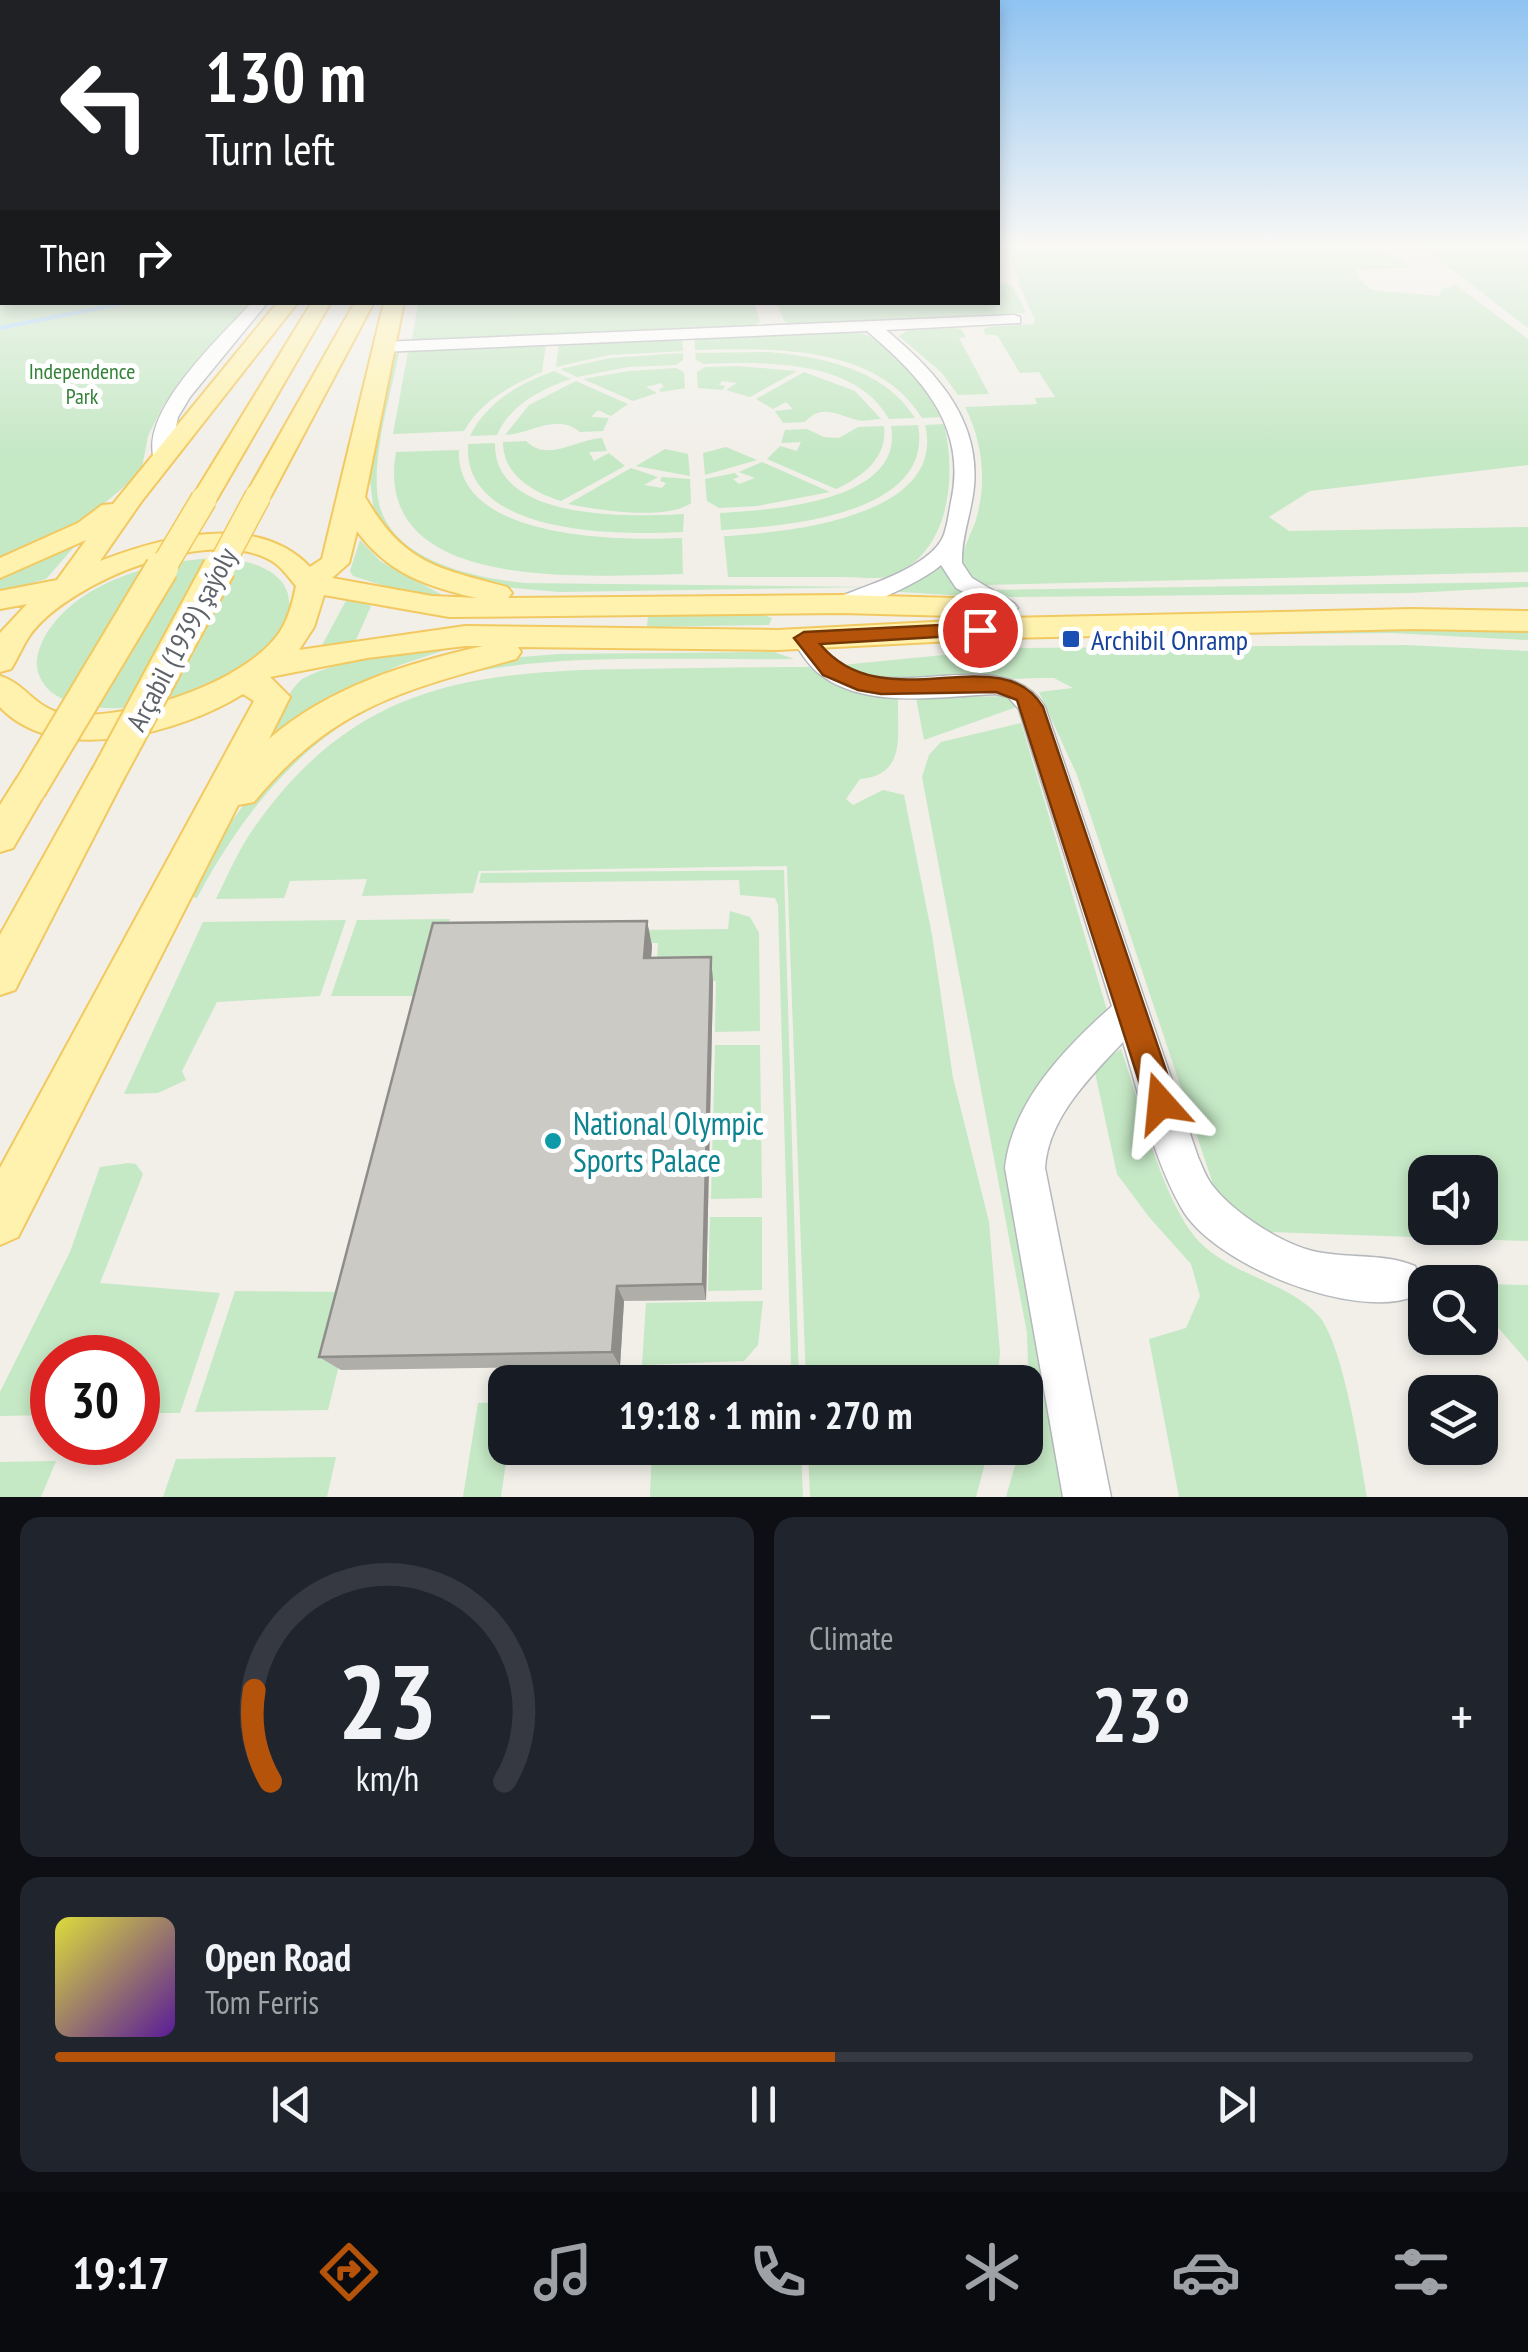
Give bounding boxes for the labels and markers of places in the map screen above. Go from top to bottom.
pin [938,588,1023,673]
place label: Archibil Onramp [1091,621,1248,658]
marker: Archibil Onramp [1060,628,1082,650]
place label: National Olympic Sports Palace [573,1102,764,1181]
marker: National Olympic Sports Palace [542,1130,564,1152]

